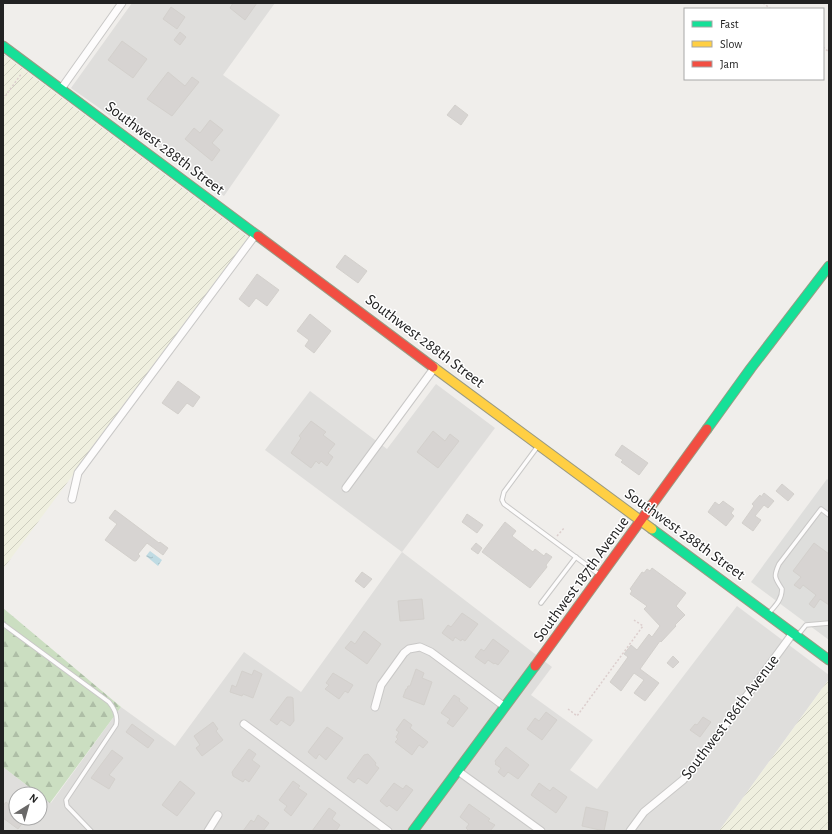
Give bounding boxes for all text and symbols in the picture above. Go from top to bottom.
legend [684,8,824,80]
text: Fast [720,18,739,30]
text: Slow [720,38,742,50]
text: Jam [720,58,739,70]
street label: Southwest 288th Street [103,98,227,198]
street label: Southwest 288th Street [363,291,487,391]
street label: Southwest 288th Street [622,485,748,583]
street label: Southwest 187th Avenue [530,513,632,645]
street label: Southwest 186th Avenue [678,652,782,782]
north arrow [8,786,48,826]
text: N [27,792,40,805]

